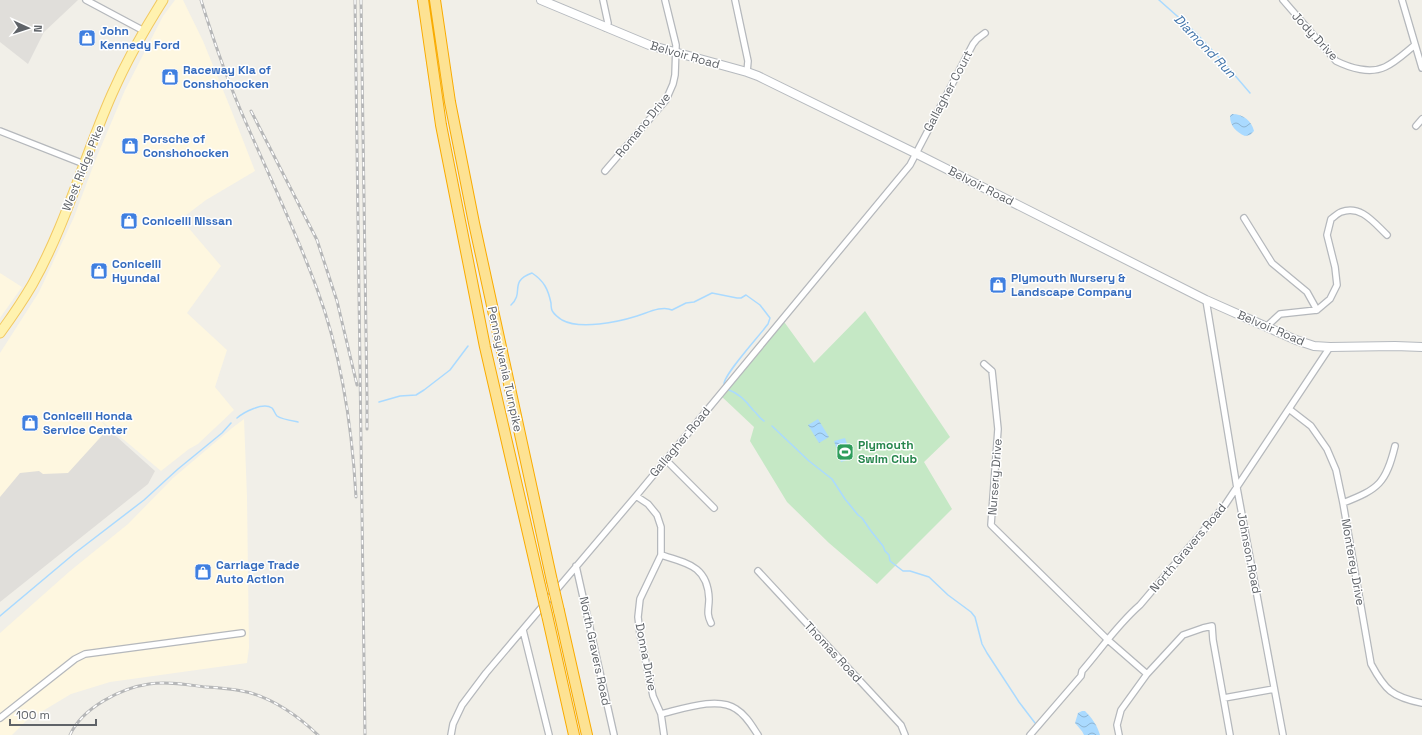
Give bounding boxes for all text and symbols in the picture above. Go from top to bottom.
north arrow [8,8,48,48]
street label: Jody Drive [1288,8,1342,64]
water label: Diamond Run [1170,10,1240,82]
place label: John Kennedy Ford [100,23,180,53]
text: N [31,24,45,33]
shop icon: John Kennedy Ford [77,28,97,48]
street label: Belvoir Road [648,37,722,73]
street label: Gallagher Court [920,48,976,134]
place label: Raceway Kia of Conshohocken [183,62,271,92]
shop icon: Raceway Kia of Conshohocken [160,67,180,87]
street label: Romano Drive [612,89,674,161]
street label: West Ridge Pike [58,122,108,214]
place label: Porsche of Conshohocken [143,131,229,161]
shop icon: Porsche of Conshohocken [120,136,140,156]
street label: Belvoir Road [945,163,1017,209]
shop icon: Conicelli Nissan [119,211,139,231]
place label: Conicelli Nissan [142,213,232,229]
place label: Conicelli Hyundai [112,256,161,286]
shop icon: Conicelli Hyundai [89,261,109,281]
place label: Plymouth Nursery & Landscape Company [1011,270,1132,300]
shop icon: Plymouth Nursery & Landscape Company [988,275,1008,295]
street label: Pennsylvania Turnpike [484,305,526,433]
street label: Belvoir Road [1235,307,1307,349]
street label: Gallagher Road [646,404,714,480]
place label: Conicelli Honda Service Center [43,408,133,438]
shop icon: Conicelli Honda Service Center [20,413,40,433]
place label: Plymouth Swim Club [858,437,917,467]
street label: Nursery Drive [984,438,1006,516]
sports icon: Plymouth Swim Club [835,442,855,462]
street label: North Gravers Road [1146,500,1230,596]
street label: Johnson Road [1233,511,1265,595]
street label: Monterey Drive [1337,517,1369,607]
place label: Carriage Trade Auto Action [216,557,300,587]
shop icon: Carriage Trade Auto Action [193,562,213,582]
street label: North Gravers Road [576,595,614,707]
street label: Thomas Road [801,618,865,686]
street label: Donna Drive [632,622,660,692]
scale bar [10,701,96,727]
text: 100 m [16,707,50,723]

